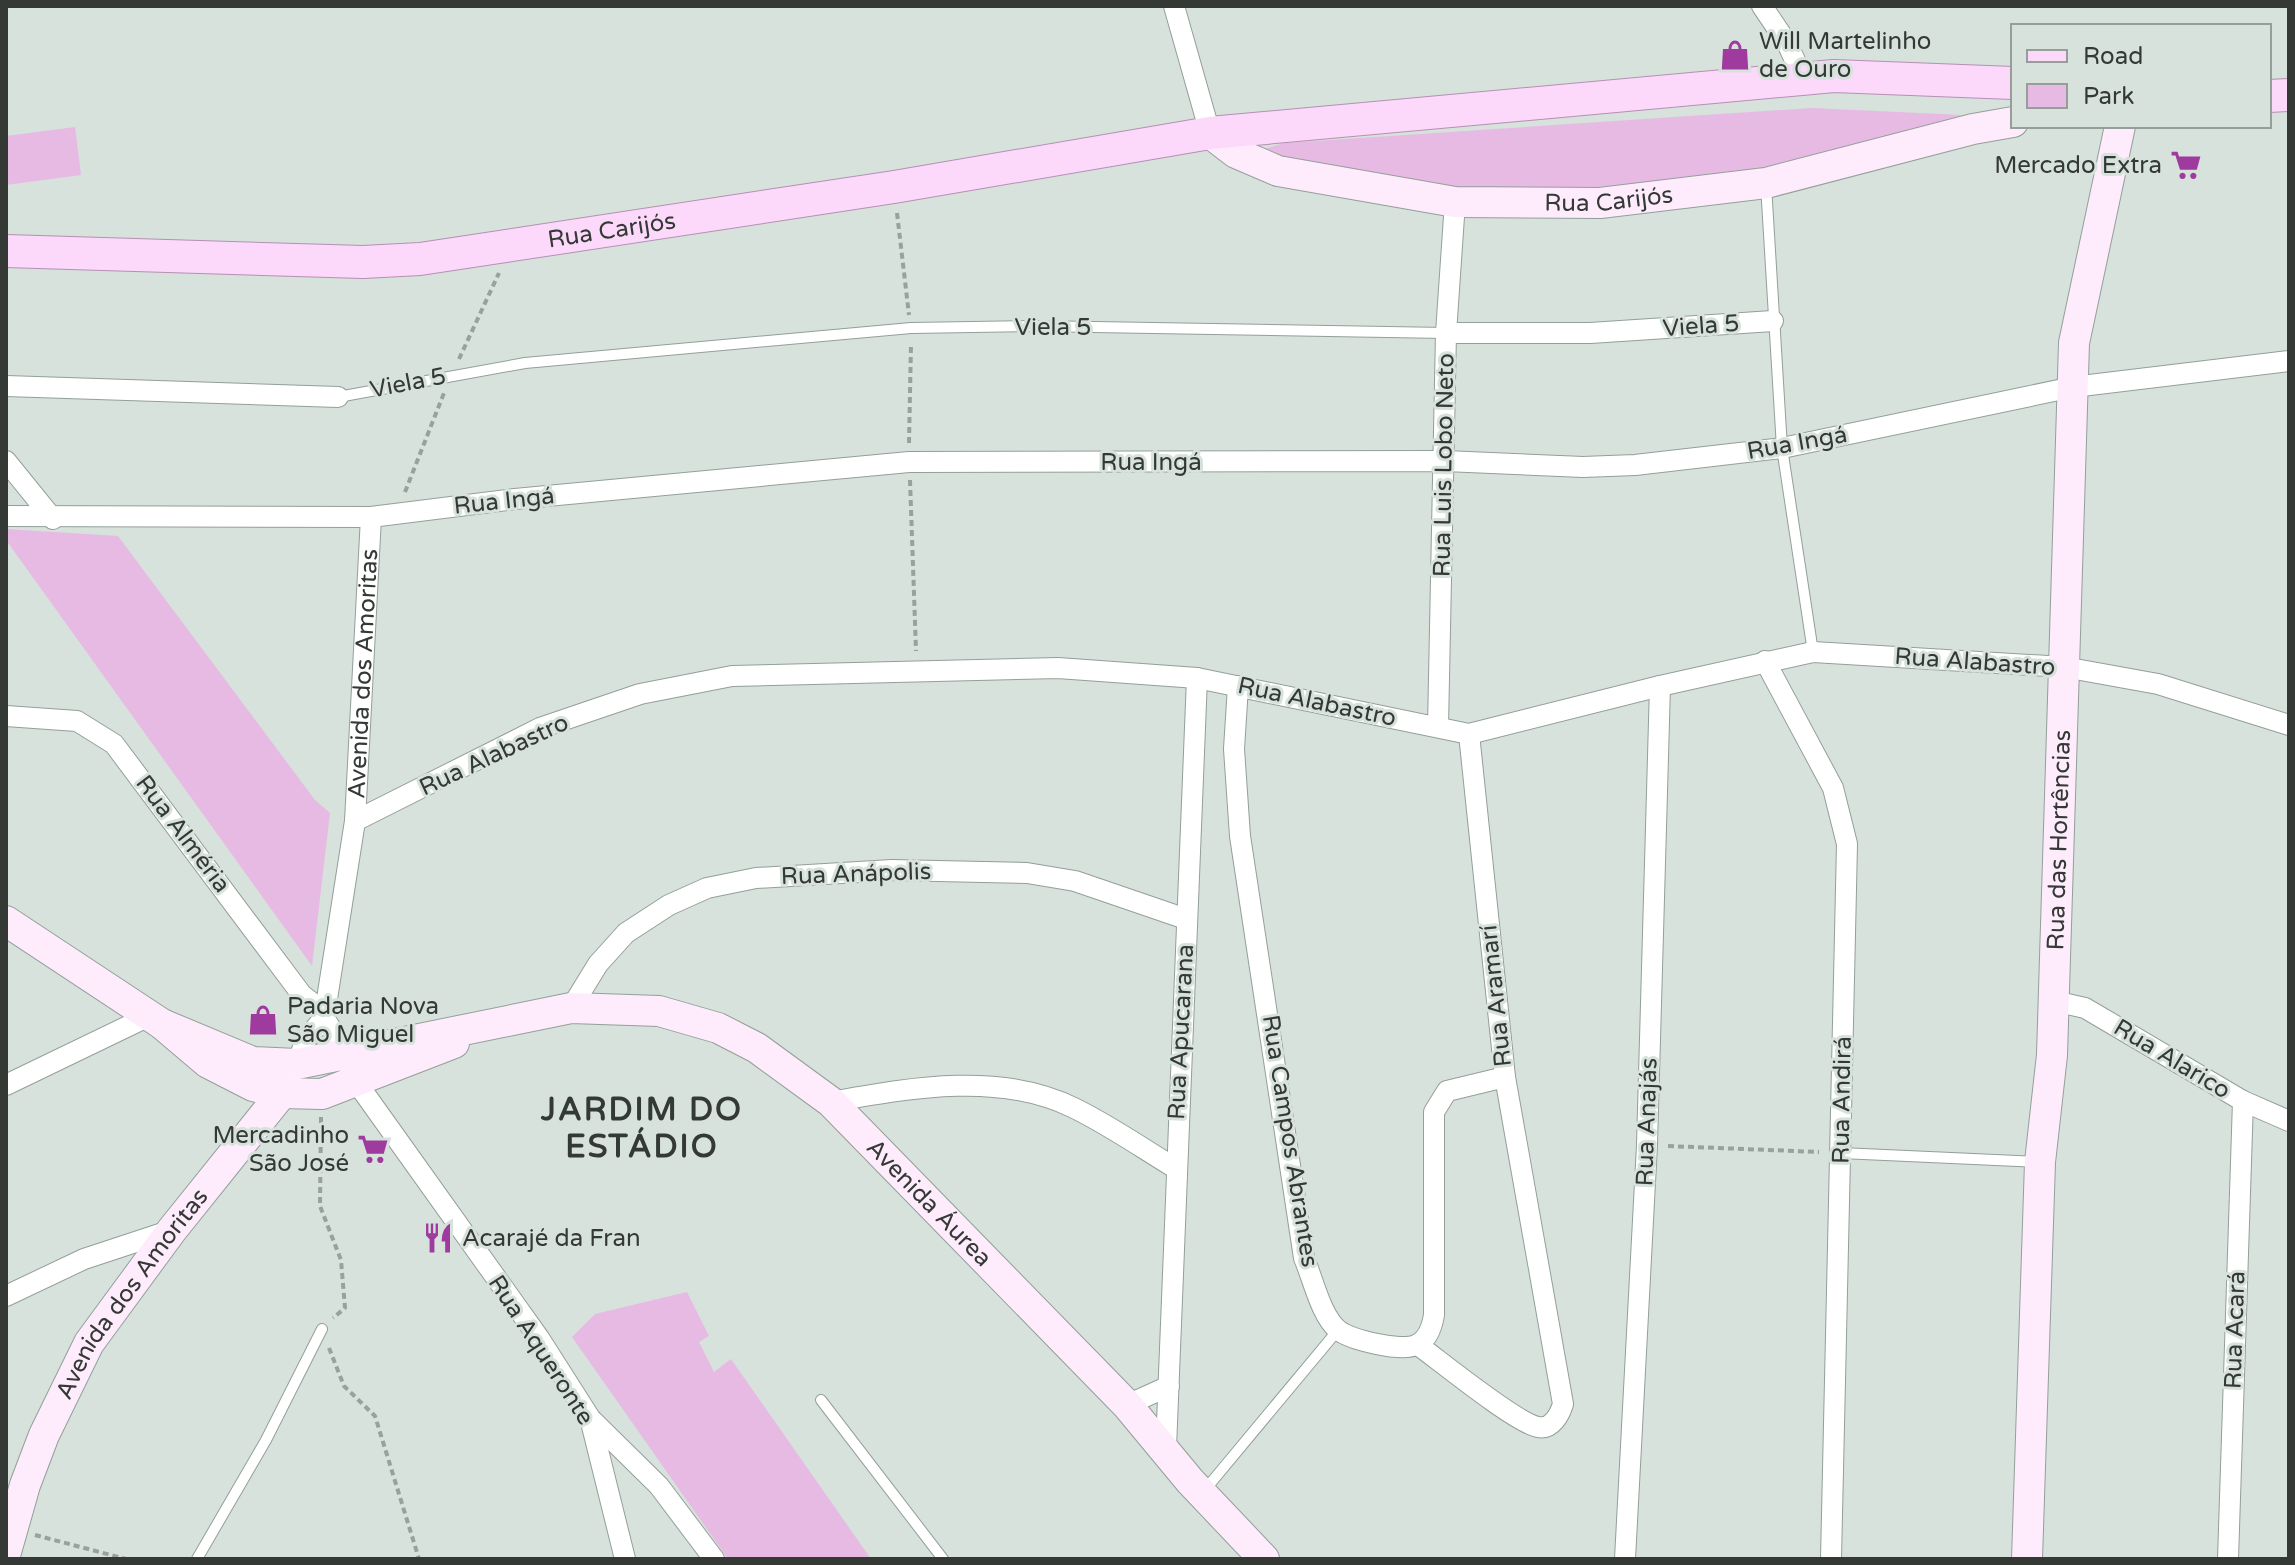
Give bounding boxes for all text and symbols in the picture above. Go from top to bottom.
legend [2011,24,2271,128]
place label: Will Martelinho de Ouro [1759,27,1931,84]
shop icon: Will Martelinho de Ouro [1718,38,1752,72]
text: Road [2083,42,2143,71]
text: Park [2083,82,2134,111]
supermarket icon: Mercado Extra [2169,148,2203,182]
place label: Mercado Extra [1994,151,2162,180]
street label: Rua Carijós [1544,180,1675,218]
street label: Rua Carijós [546,206,678,254]
street label: Viela 5 [1662,309,1740,343]
street label: Viela 5 [1015,313,1091,342]
street label: Rua Luis Lobo Neto [1428,353,1460,577]
street label: Viela 5 [368,361,448,405]
street label: Rua Ingá [1745,420,1849,466]
street label: Rua Ingá [1100,448,1202,477]
street label: Rua Ingá [452,481,556,521]
street label: Avenida dos Amoritas [342,548,384,799]
street label: Rua Alabastro [1894,642,2056,682]
street label: Rua Alabastro [1235,671,1399,733]
street label: Rua Alabastro [415,708,573,802]
street label: Rua das Hortências [2041,729,2077,951]
street label: Rua Alméria [129,770,237,898]
street label: Rua Anápolis [780,857,932,891]
street label: Rua Aramarí [1474,924,1518,1068]
street label: Rua Apucarana [1162,943,1200,1121]
place label: Padaria Nova São Miguel [287,992,439,1049]
shop icon: Padaria Nova São Miguel [246,1003,280,1037]
street label: Rua Campos Abrantes [1256,1013,1324,1269]
street label: Rua Alarico [2108,1013,2236,1105]
street label: Rua Andirá [1826,1036,1858,1164]
street label: Rua Anajás [1630,1057,1664,1187]
district label: JARDIM DO ESTÁDIO [540,1091,743,1166]
place label: Mercadinho São José [213,1121,349,1178]
supermarket icon: Mercadinho São José [356,1132,390,1166]
street label: Avenida Áurea [861,1133,998,1273]
street label: Avenida dos Amoritas [49,1183,214,1404]
restaurant icon: Acarajé da Fran [421,1221,455,1255]
place label: Acarajé da Fran [462,1224,641,1253]
street label: Rua Aqueronte [482,1270,600,1430]
street label: Rua Acará [2218,1271,2252,1389]

